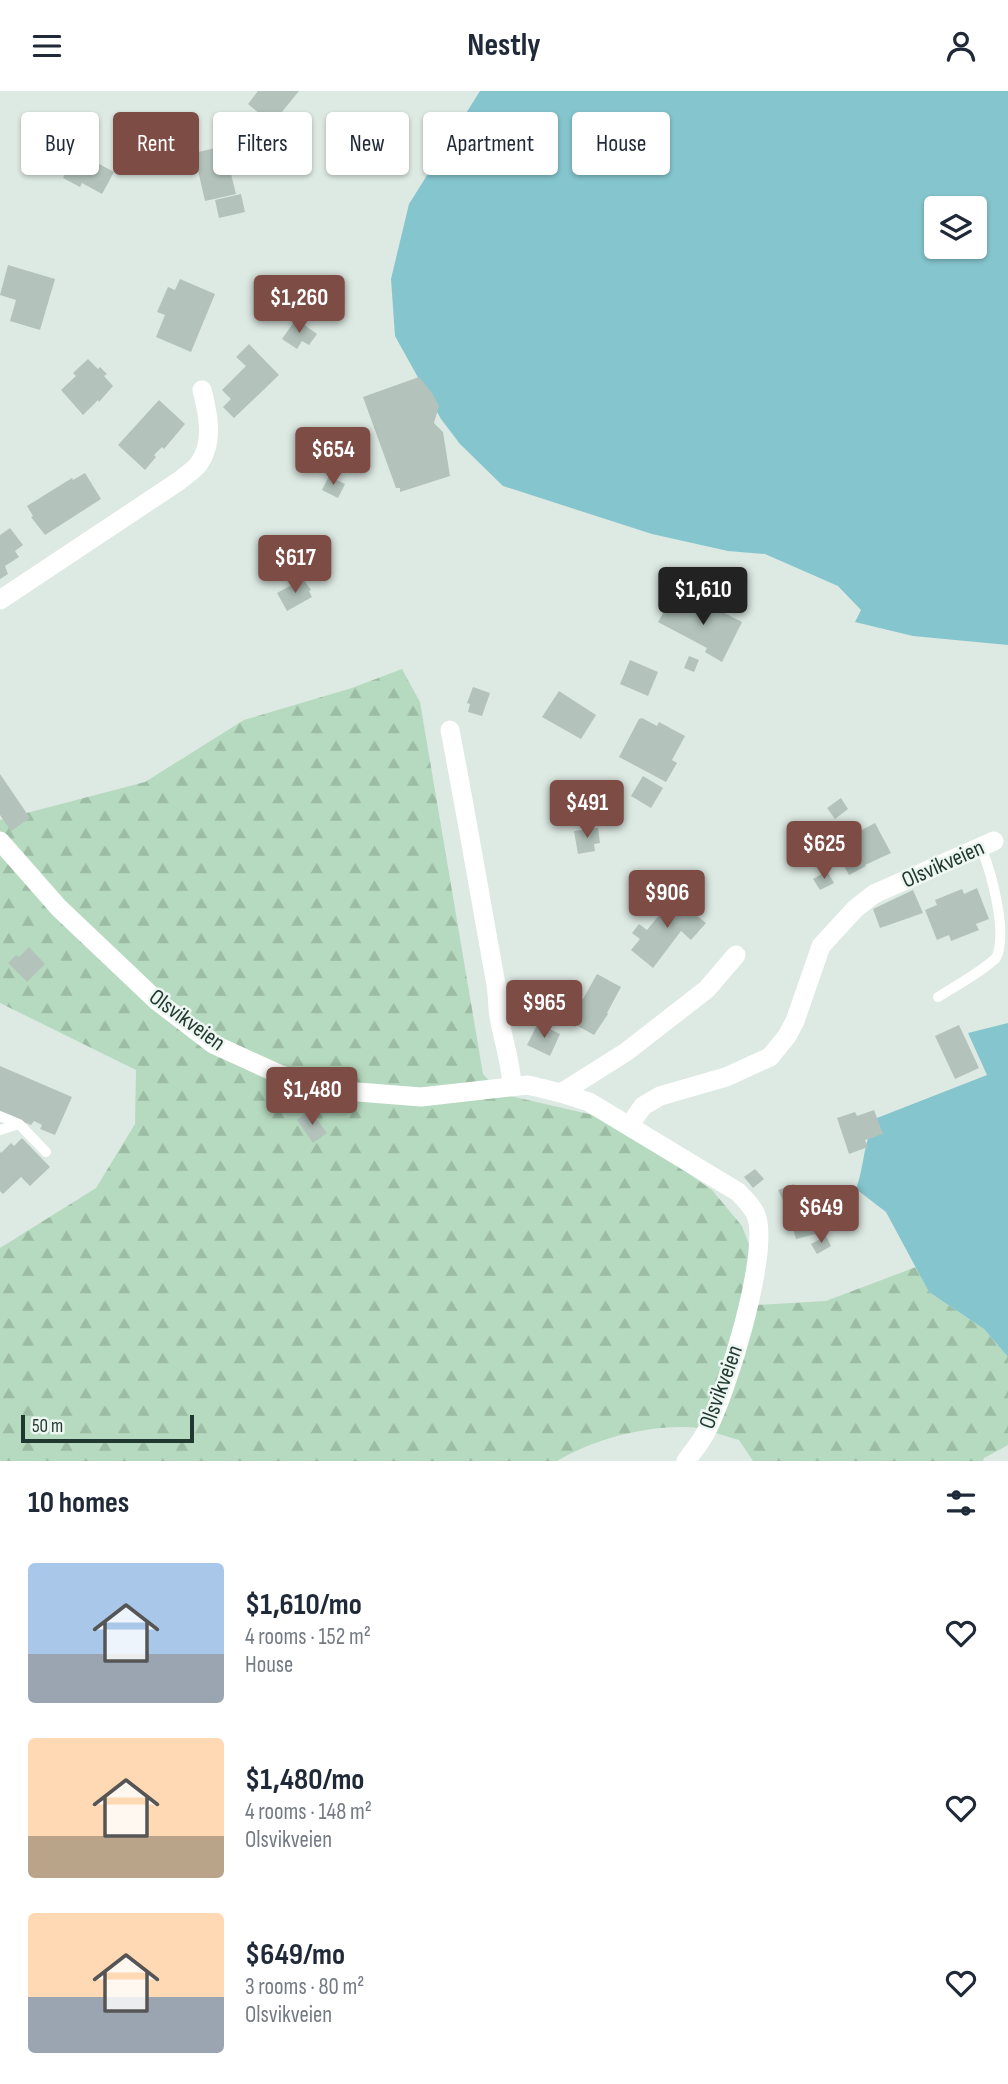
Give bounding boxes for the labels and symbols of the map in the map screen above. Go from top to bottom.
pin: $1,260 [242,275,356,335]
pin: $654 [292,427,374,487]
pin: $617 [254,535,336,595]
pin: $1,610 [646,567,760,627]
pin: $491 [546,781,628,840]
pin: $625 [783,821,865,881]
street label: Olsvikveien [898,833,988,895]
pin: $906 [626,871,708,930]
pin: $965 [503,981,585,1040]
street label: Olsvikveien [144,983,230,1057]
pin: $1,480 [255,1067,369,1127]
pin: $649 [780,1185,862,1245]
street label: Olsvikveien [693,1341,749,1433]
scale bar [21,1412,194,1444]

